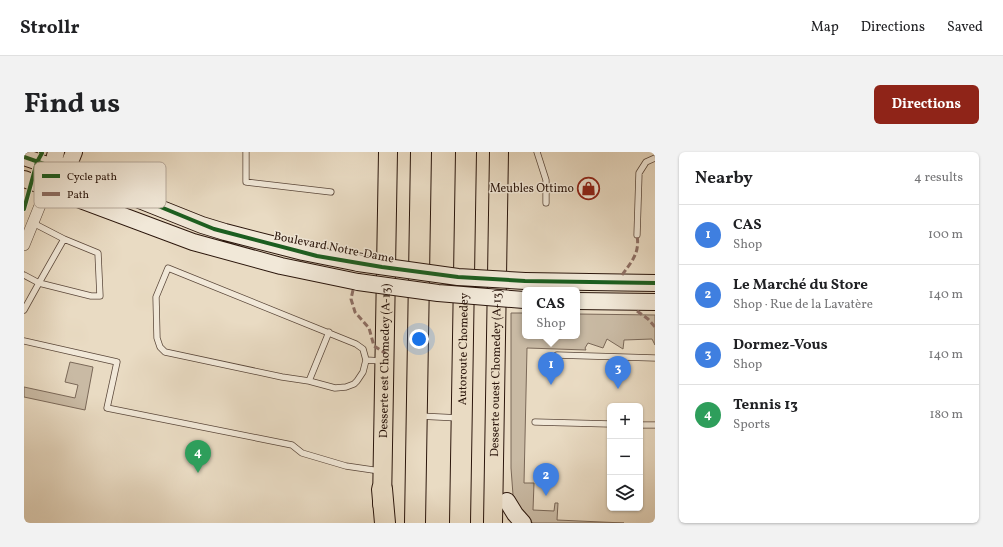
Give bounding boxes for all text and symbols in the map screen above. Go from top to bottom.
text: Strollr [20,15,80,41]
text: Map [811,18,839,37]
text: Directions [861,18,925,37]
text: Saved [947,18,983,37]
text: Find us [24,85,120,124]
button: Directions [874,85,979,124]
legend [34,162,166,208]
text: Nearby [695,167,753,190]
text: 4 results [914,169,963,187]
text: Cycle path [67,170,117,185]
shop icon: Meubles Ottimo [576,175,602,201]
place label: Meubles Ottimo [490,181,574,197]
text: Path [67,188,90,203]
text: CAS [733,215,762,236]
text: 1 [705,226,711,244]
text: 100 m [928,226,963,244]
street label: Boulevard Notre-Dame [272,228,396,268]
text: Shop [733,236,762,254]
text: Le Marché du Store [733,275,868,296]
street label: Desserte est Chomedey (A-13) [376,283,395,438]
text: 2 [705,286,711,304]
text: 140 m [929,286,963,304]
popup [522,287,580,339]
street label: Desserte ouest Chomedey (A-13) [487,289,506,457]
street label: Autoroute Chomedey [455,292,473,405]
text: CAS [536,294,565,315]
text: Shop · Rue de la Lavatère [733,296,873,314]
text: Shop [536,315,566,333]
your location [409,329,429,349]
text: Dormez-Vous [733,335,828,356]
text: 3 [705,346,711,364]
text: 140 m [929,346,963,364]
pin: 1 [538,352,564,385]
pin: 3 [605,356,631,389]
text: Shop [733,356,762,374]
text: Tennis 13 [733,395,798,416]
map controls [607,403,643,511]
button: + [607,403,643,439]
text: 4 [704,406,712,424]
text: 180 m [929,406,963,424]
text: Sports [733,416,770,434]
button: − [607,439,643,475]
pin: 4 [185,440,211,473]
pin: 2 [533,463,559,496]
button: layers [607,475,643,511]

